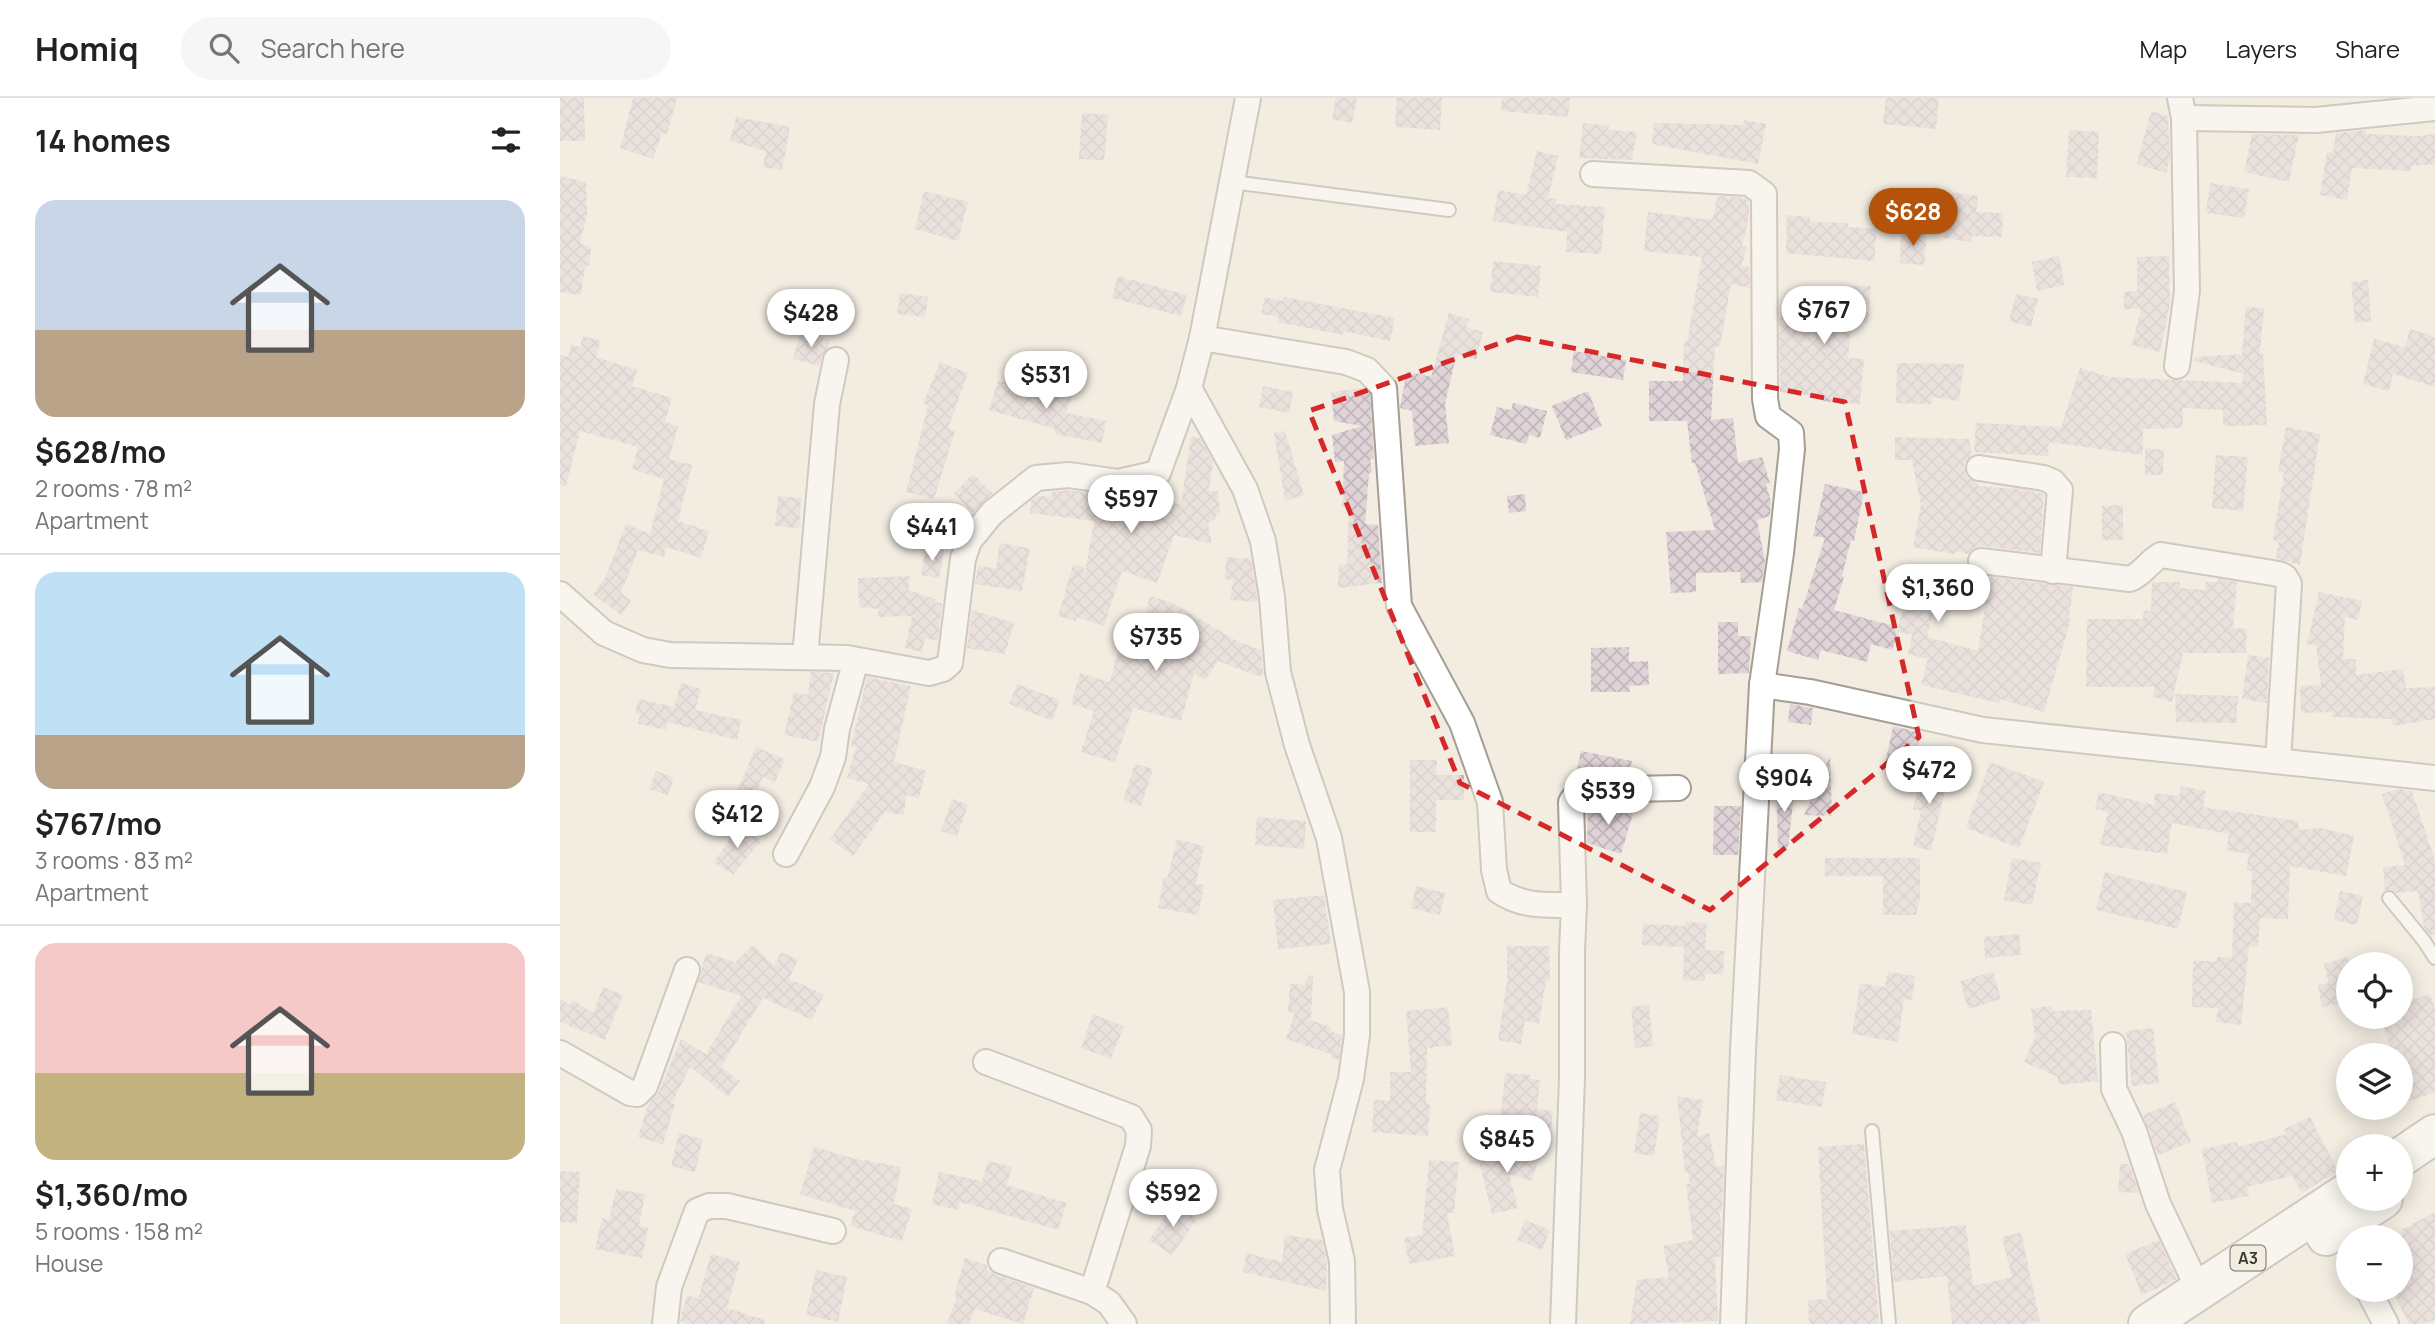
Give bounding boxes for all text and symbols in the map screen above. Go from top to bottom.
search box [181,17,671,80]
text: Homiq [35,26,139,71]
icon: search [205,29,243,67]
text: Search here [261,30,405,66]
text: Map [2140,32,2187,65]
text: Layers [2225,32,2297,65]
text: Share [2335,32,2400,65]
text: 14 homes [35,120,171,161]
icon: filters [487,121,525,159]
pin: $628 [1872,188,1954,248]
text: $628 [1885,195,1941,227]
icon: home [217,245,343,371]
pin: $767 [1783,286,1865,346]
pin: $428 [770,289,852,349]
text: $767 [1797,293,1851,325]
text: $428 [783,296,839,328]
pin: $531 [1005,352,1087,411]
text: $531 [1020,358,1072,390]
text: $628/mo [35,431,166,472]
text: 2 rooms · 78 m² [35,472,192,504]
pin: $597 [1090,476,1172,535]
text: $597 [1104,482,1158,514]
text: Apartment [35,504,149,536]
pin: $441 [891,504,973,563]
text: $441 [906,510,958,542]
pin: $1,360 [1881,564,1995,624]
text: $1,360 [1901,571,1975,603]
pin: $735 [1115,614,1197,673]
icon: home [217,617,343,743]
text: $735 [1129,620,1183,652]
pin: $472 [1888,746,1970,806]
text: $472 [1902,753,1956,785]
pin: $904 [1743,754,1825,814]
text: $904 [1755,761,1813,793]
pin: $539 [1567,768,1649,827]
text: $539 [1580,774,1636,806]
pin: $412 [696,790,778,850]
text: $412 [711,797,763,829]
text: $767/mo [35,803,162,844]
text: 3 rooms · 83 m² [35,844,193,876]
text: Apartment [35,876,149,908]
map controls [2336,952,2413,1302]
button: locate [2336,952,2413,1029]
icon: home [217,988,343,1114]
button: layers [2336,1043,2413,1120]
pin: $845 [1466,1116,1548,1175]
text: $845 [1479,1122,1535,1154]
button: + [2336,1134,2413,1211]
pin: $592 [1132,1170,1214,1229]
text: $1,360/mo [35,1174,188,1215]
text: $592 [1145,1176,1201,1208]
text: 5 rooms · 158 m² [35,1215,203,1247]
button: − [2336,1225,2413,1302]
road number: A3 [2230,1246,2266,1270]
text: House [35,1247,104,1279]

